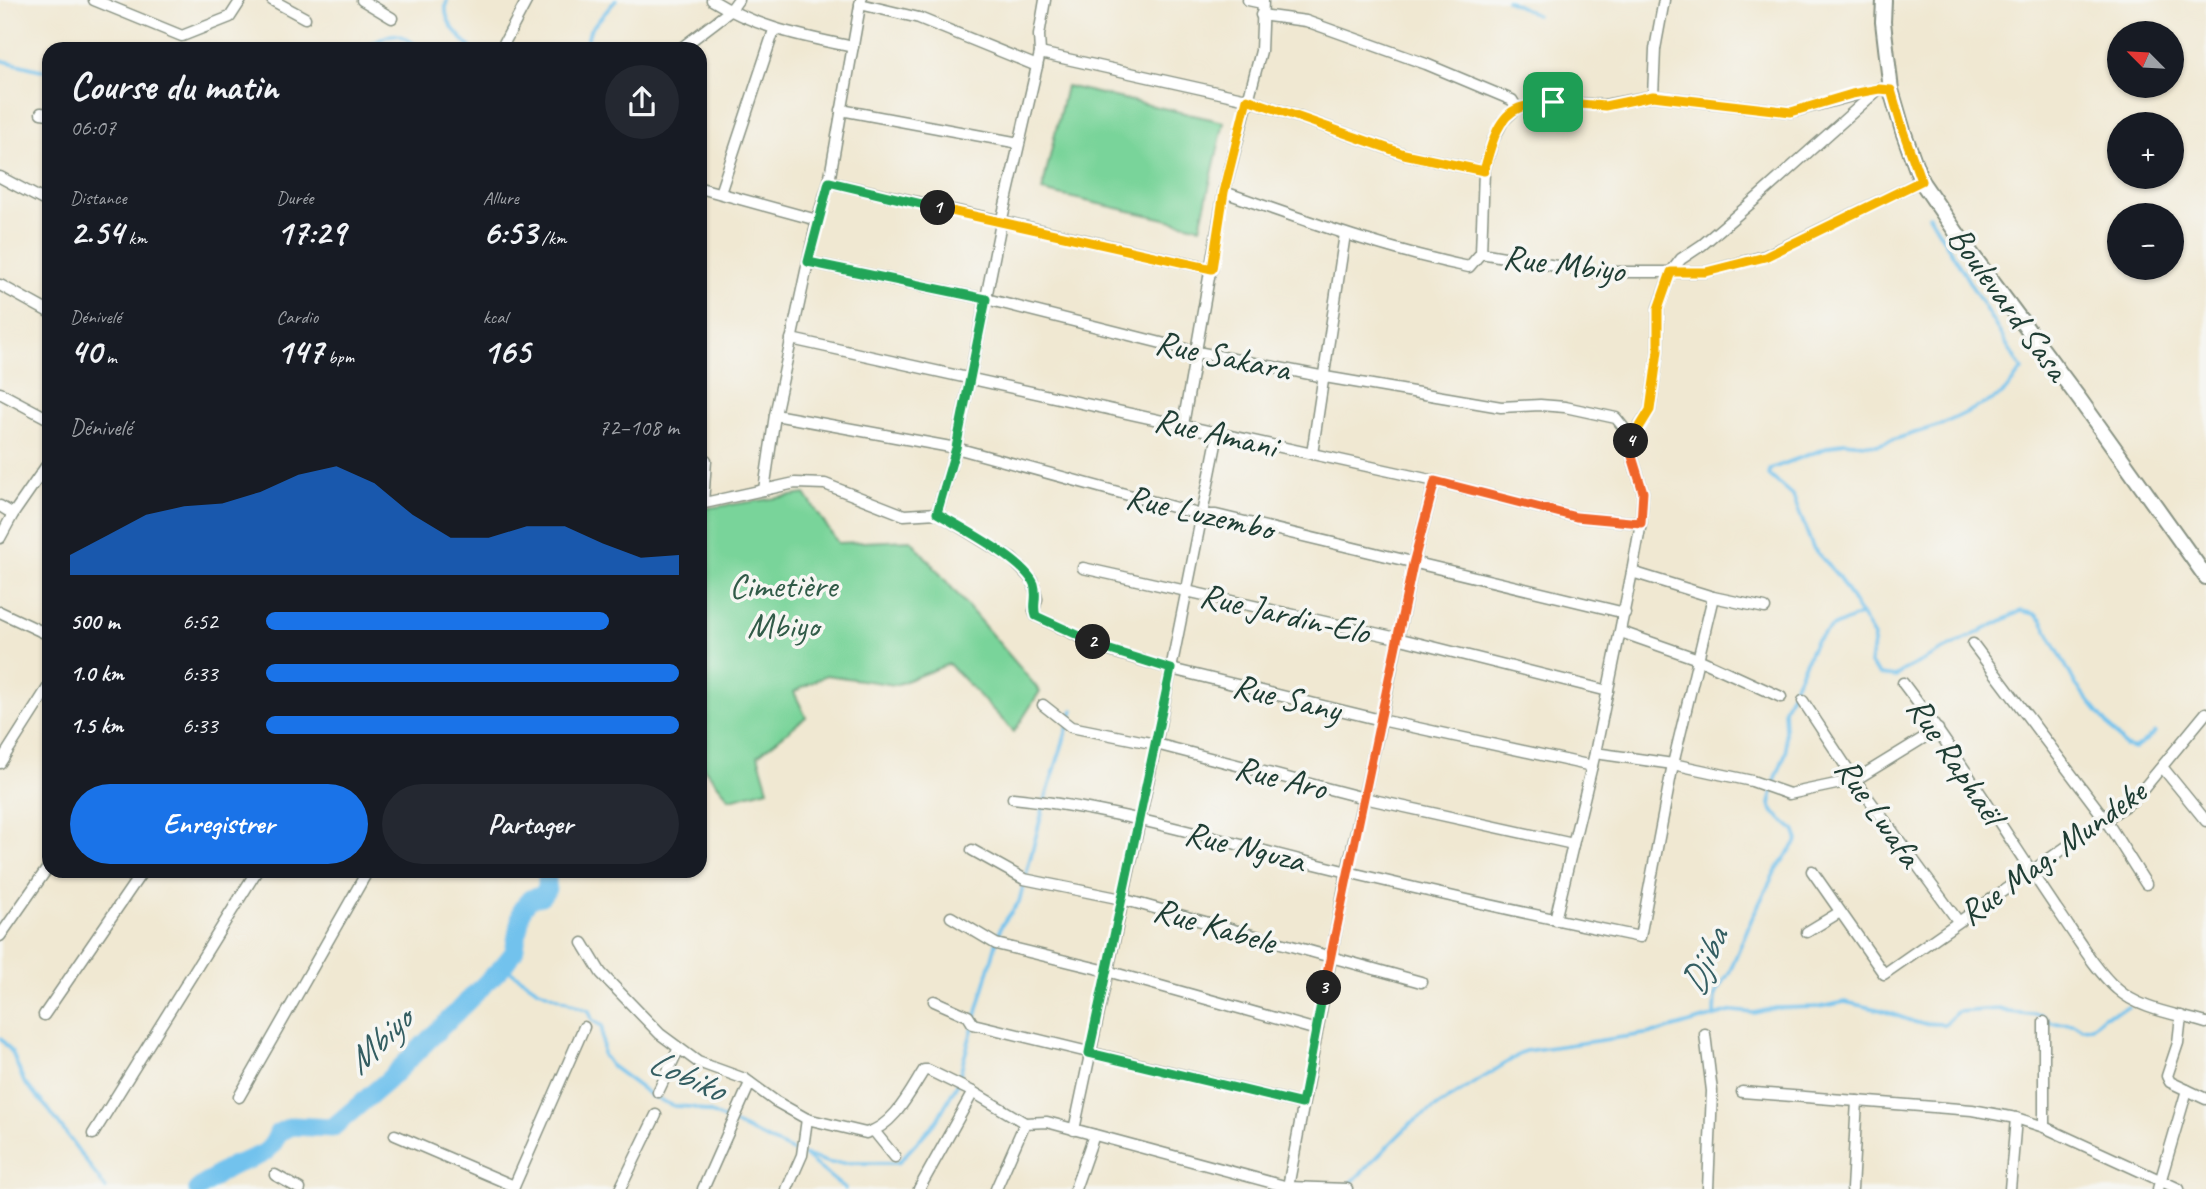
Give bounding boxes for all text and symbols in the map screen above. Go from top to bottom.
north arrow [2107,21,2184,98]
map controls [2107,21,2184,280]
text: Course du matin [70,63,278,110]
button: share [605,65,679,139]
pin [1523,72,1583,132]
icon: arrive [1534,83,1572,121]
button: + [2107,112,2184,189]
text: 06:07 [70,113,116,142]
text: Distance [70,186,127,210]
text: Durée [276,186,314,210]
text: Allure [483,186,519,210]
pin: 1 [920,190,956,226]
text: 1 [933,195,942,219]
button: − [2107,203,2184,280]
text: 2.54 [70,210,124,255]
text: 17:29 [276,210,346,255]
text: 6:53 [483,210,537,255]
street label: Boulevard Sasa [1938,217,2081,391]
text: km [124,226,147,250]
text: /km [537,226,566,250]
street label: Rue Mbiyo [1501,234,1629,293]
text: Dénivelé [70,305,121,329]
text: Cardio [276,305,318,329]
text: kcal [483,305,508,329]
street label: Rue Sakara [1151,319,1296,392]
text: 40 [70,329,102,374]
text: 147 [276,329,323,374]
text: 165 [483,329,530,374]
text: m [102,345,117,369]
text: bpm [323,345,354,369]
street label: Rue Amani [1150,397,1286,469]
text: Dénivelé [70,413,132,442]
text: 72–108 m [599,413,679,442]
pin: 4 [1614,424,1648,458]
text: 4 [1626,428,1635,452]
street label: Rue Luzembo [1122,474,1281,552]
park label: Cimetière Mbiyo [729,563,839,648]
street label: Rue Jardin-Elo [1196,572,1376,655]
text: 500 m [70,607,119,636]
text: 6:52 [182,607,218,636]
pin: 2 [1076,624,1110,660]
text: 2 [1088,629,1097,653]
text: 1.0 km [70,659,124,688]
text: 6:33 [182,659,218,688]
street label: Rue Sany [1228,662,1347,733]
street label: Rue Raphaël [1897,688,2018,838]
text: 1.5 km [70,711,123,740]
text: 6:33 [182,711,218,740]
street label: Rue Aro [1230,744,1333,811]
street label: Rue Lwafa [1825,749,1934,878]
street label: Rue Mag. Mundeke [1950,768,2157,935]
button: Enregistrer [70,784,368,864]
button: Partager [382,784,679,864]
street label: Rue Nguza [1180,810,1312,884]
street label: Rue Kabele [1149,887,1284,965]
water label: Djiba [1668,918,1740,1001]
pin: 3 [1306,970,1342,1006]
text: 3 [1319,975,1328,999]
water label: Mbiyo [335,992,427,1084]
water label: Lobiko [641,1037,737,1114]

